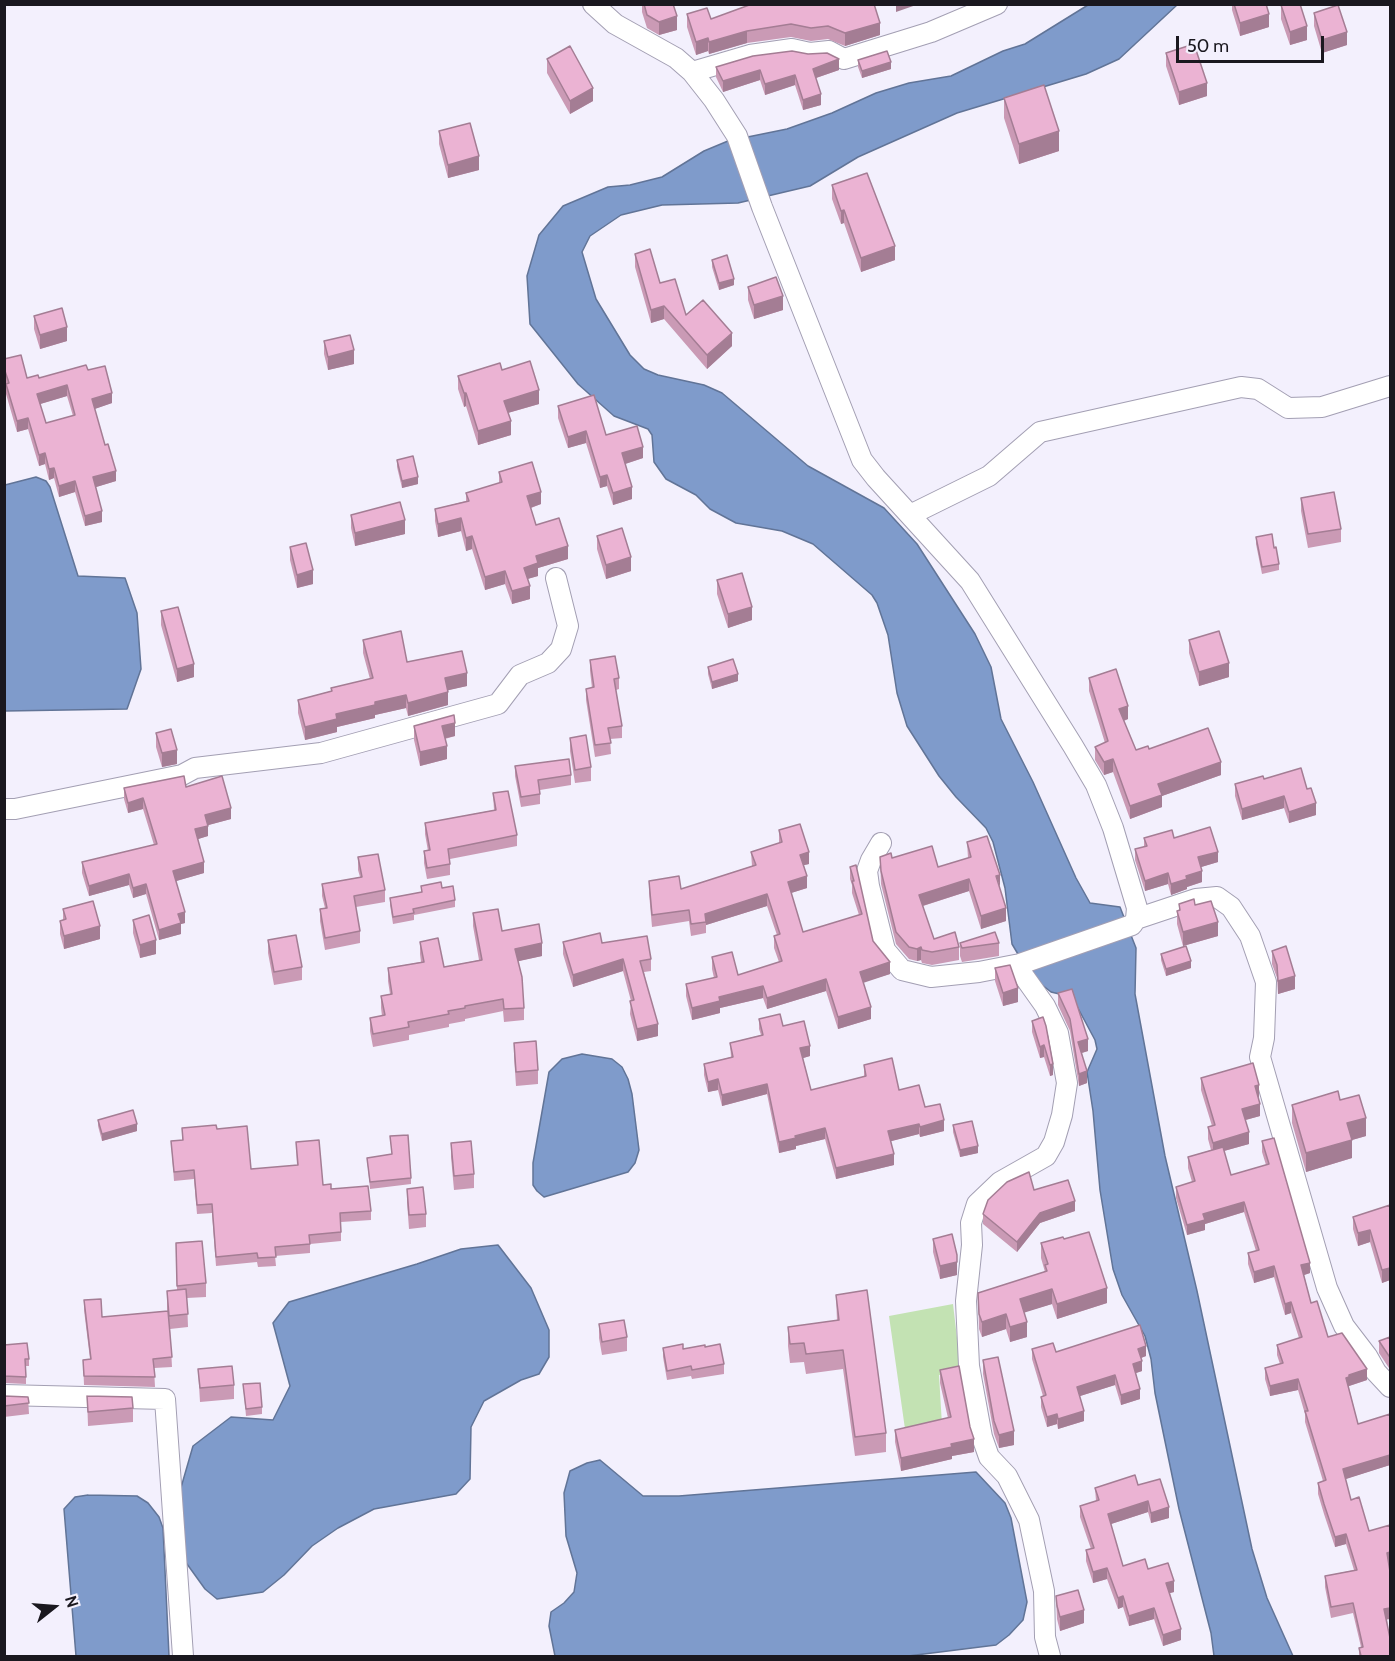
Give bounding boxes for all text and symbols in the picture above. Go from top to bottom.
scale bar [1179,24,1328,62]
text: 50 m [1187,35,1229,57]
north arrow [24,1577,84,1637]
text: N [61,1593,82,1610]

